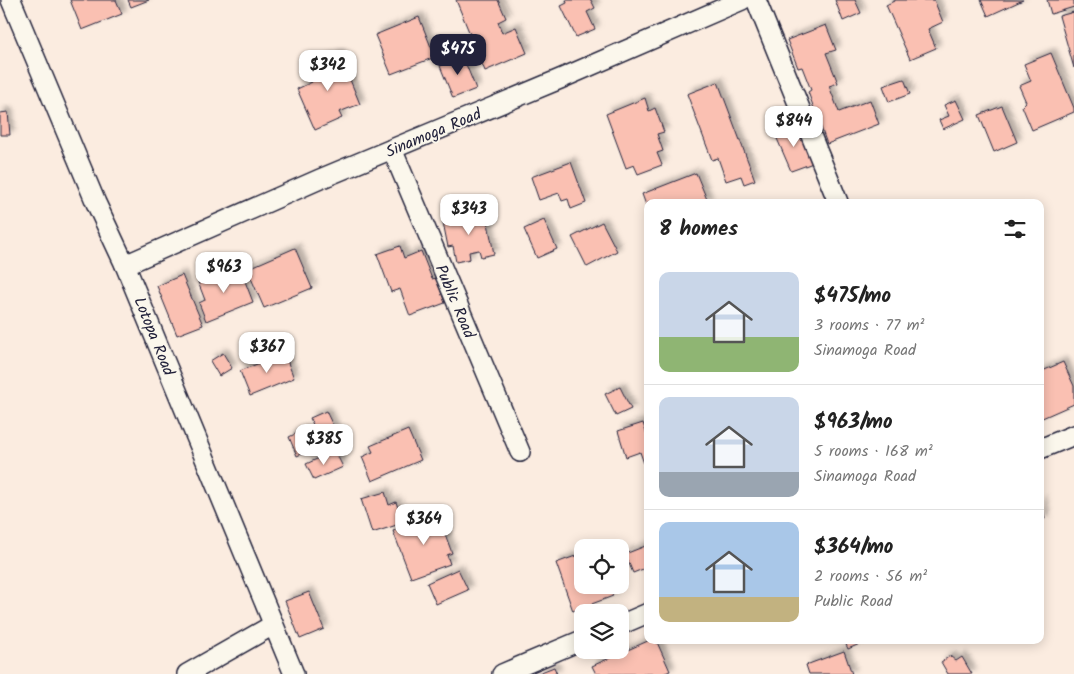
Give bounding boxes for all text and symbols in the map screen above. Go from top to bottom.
pin: $475 [428,34,488,76]
text: $475 [441,37,475,62]
pin: $342 [298,49,358,92]
text: $342 [310,53,346,78]
street label: Sinamoga Road [382,102,486,165]
pin: $844 [764,106,824,148]
text: $844 [776,109,812,134]
pin: $343 [439,194,499,236]
text: $343 [451,197,487,222]
text: 8 homes [659,213,738,246]
icon: filters [1001,215,1029,243]
pin: $963 [194,252,254,294]
text: $963 [207,255,242,280]
street label: Public Road [428,261,482,343]
text: $475/mo [814,280,891,313]
icon: home [699,292,759,352]
street label: Lotopa Road [126,293,181,381]
text: 3 rooms · 77 m² [814,313,924,338]
pin: $367 [237,332,297,374]
text: $367 [250,335,284,360]
text: Sinamoga Road [814,338,916,363]
text: $963/mo [814,406,893,439]
icon: home [699,417,759,477]
pin: $385 [294,424,354,466]
text: $385 [306,427,342,452]
text: 5 rooms · 168 m² [814,439,933,464]
text: Sinamoga Road [814,464,916,489]
pin: $364 [394,504,454,546]
text: $364 [406,507,442,532]
text: $364/mo [814,531,893,564]
map controls [574,539,629,659]
button: locate [574,539,629,594]
icon: home [699,542,759,602]
text: 2 rooms · 56 m² [814,564,927,589]
text: Public Road [814,589,892,614]
button: layers [574,604,629,659]

